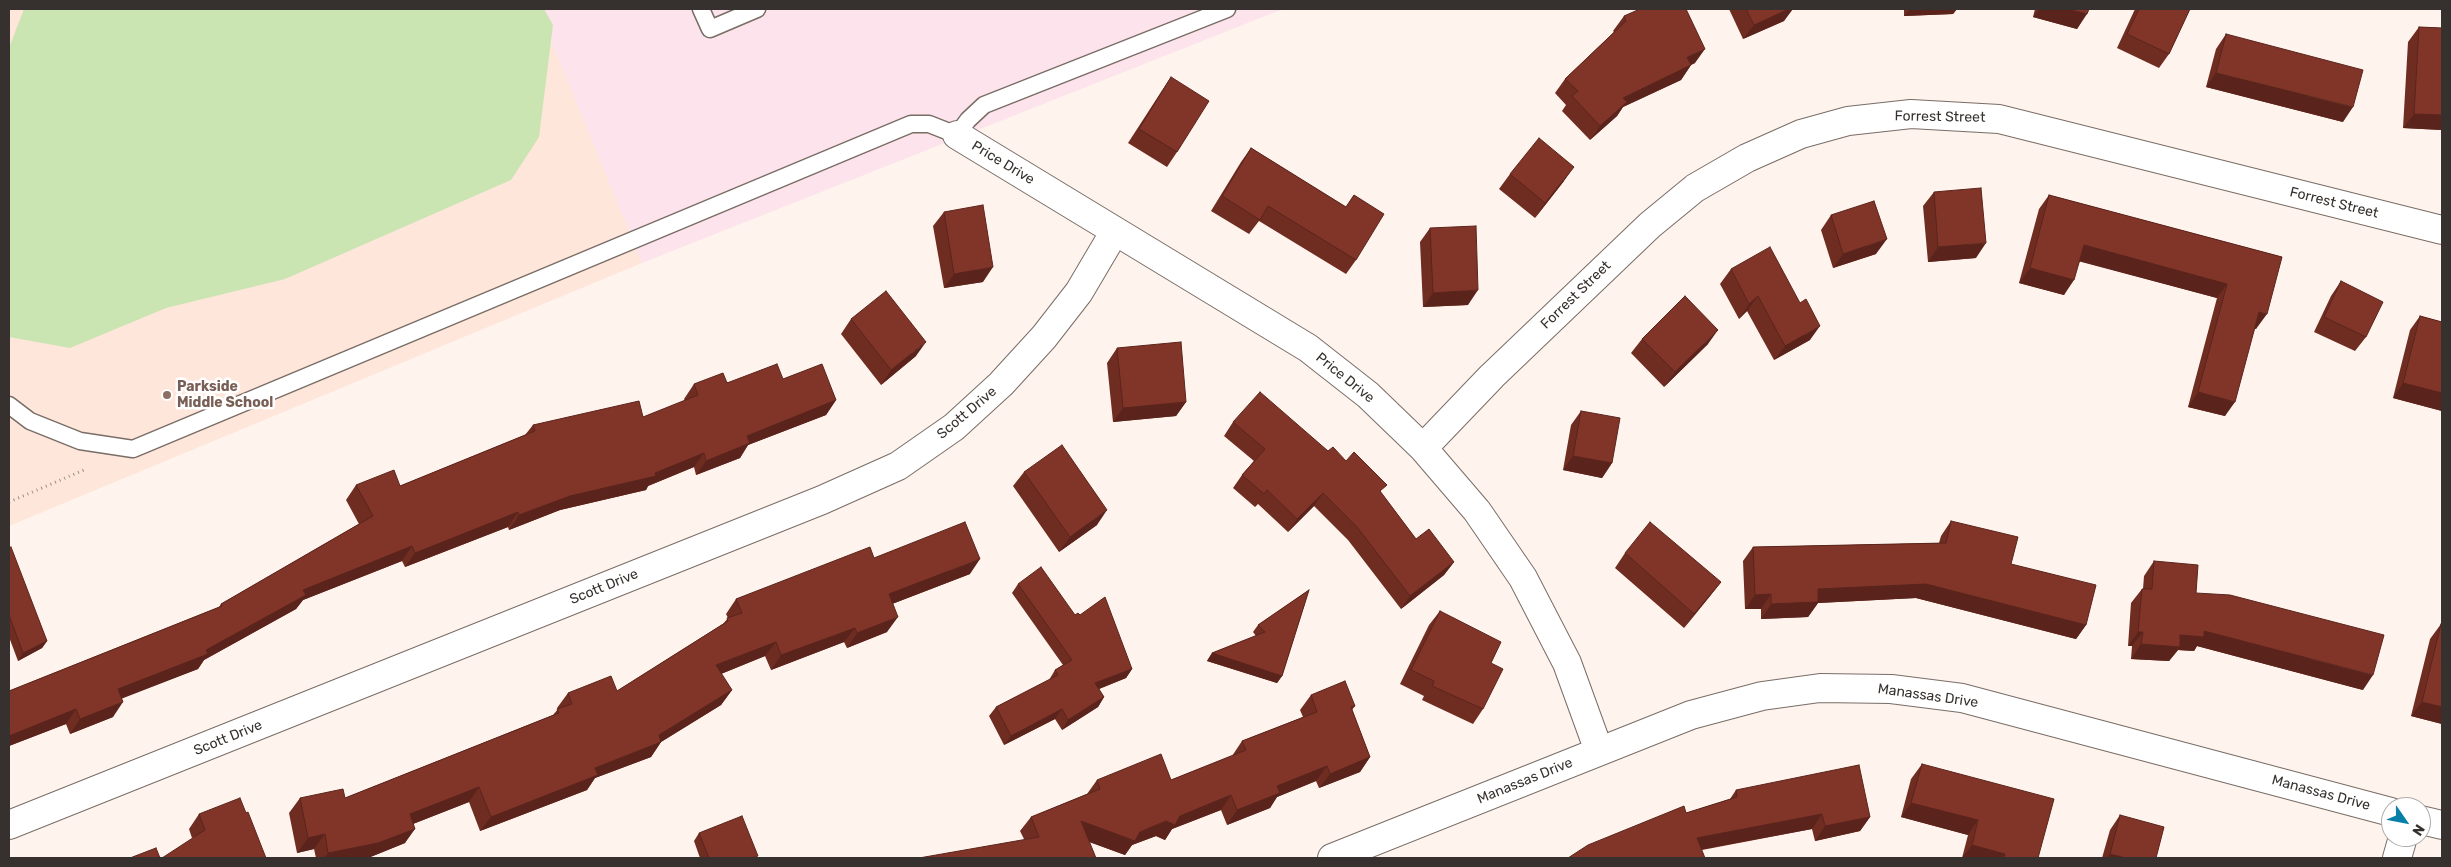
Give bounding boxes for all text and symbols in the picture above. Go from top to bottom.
street label: Forrest Street [1894,108,1986,126]
street label: Price Drive [969,138,1037,188]
street label: Forrest Street [2288,184,2380,222]
street label: Forrest Street [1537,257,1615,333]
street label: Price Drive [1312,349,1378,407]
place label: Parkside Middle School [177,379,273,412]
street label: Scott Drive [934,383,1000,443]
marker: Parkside Middle School [161,389,173,401]
street label: Scott Drive [567,566,641,608]
street label: Manassas Drive [1877,681,1979,711]
street label: Scott Drive [191,717,265,759]
street label: Manassas Drive [1475,754,1575,808]
street label: Manassas Drive [2270,772,2372,814]
north arrow [2381,797,2431,847]
text: N [2408,821,2428,839]

